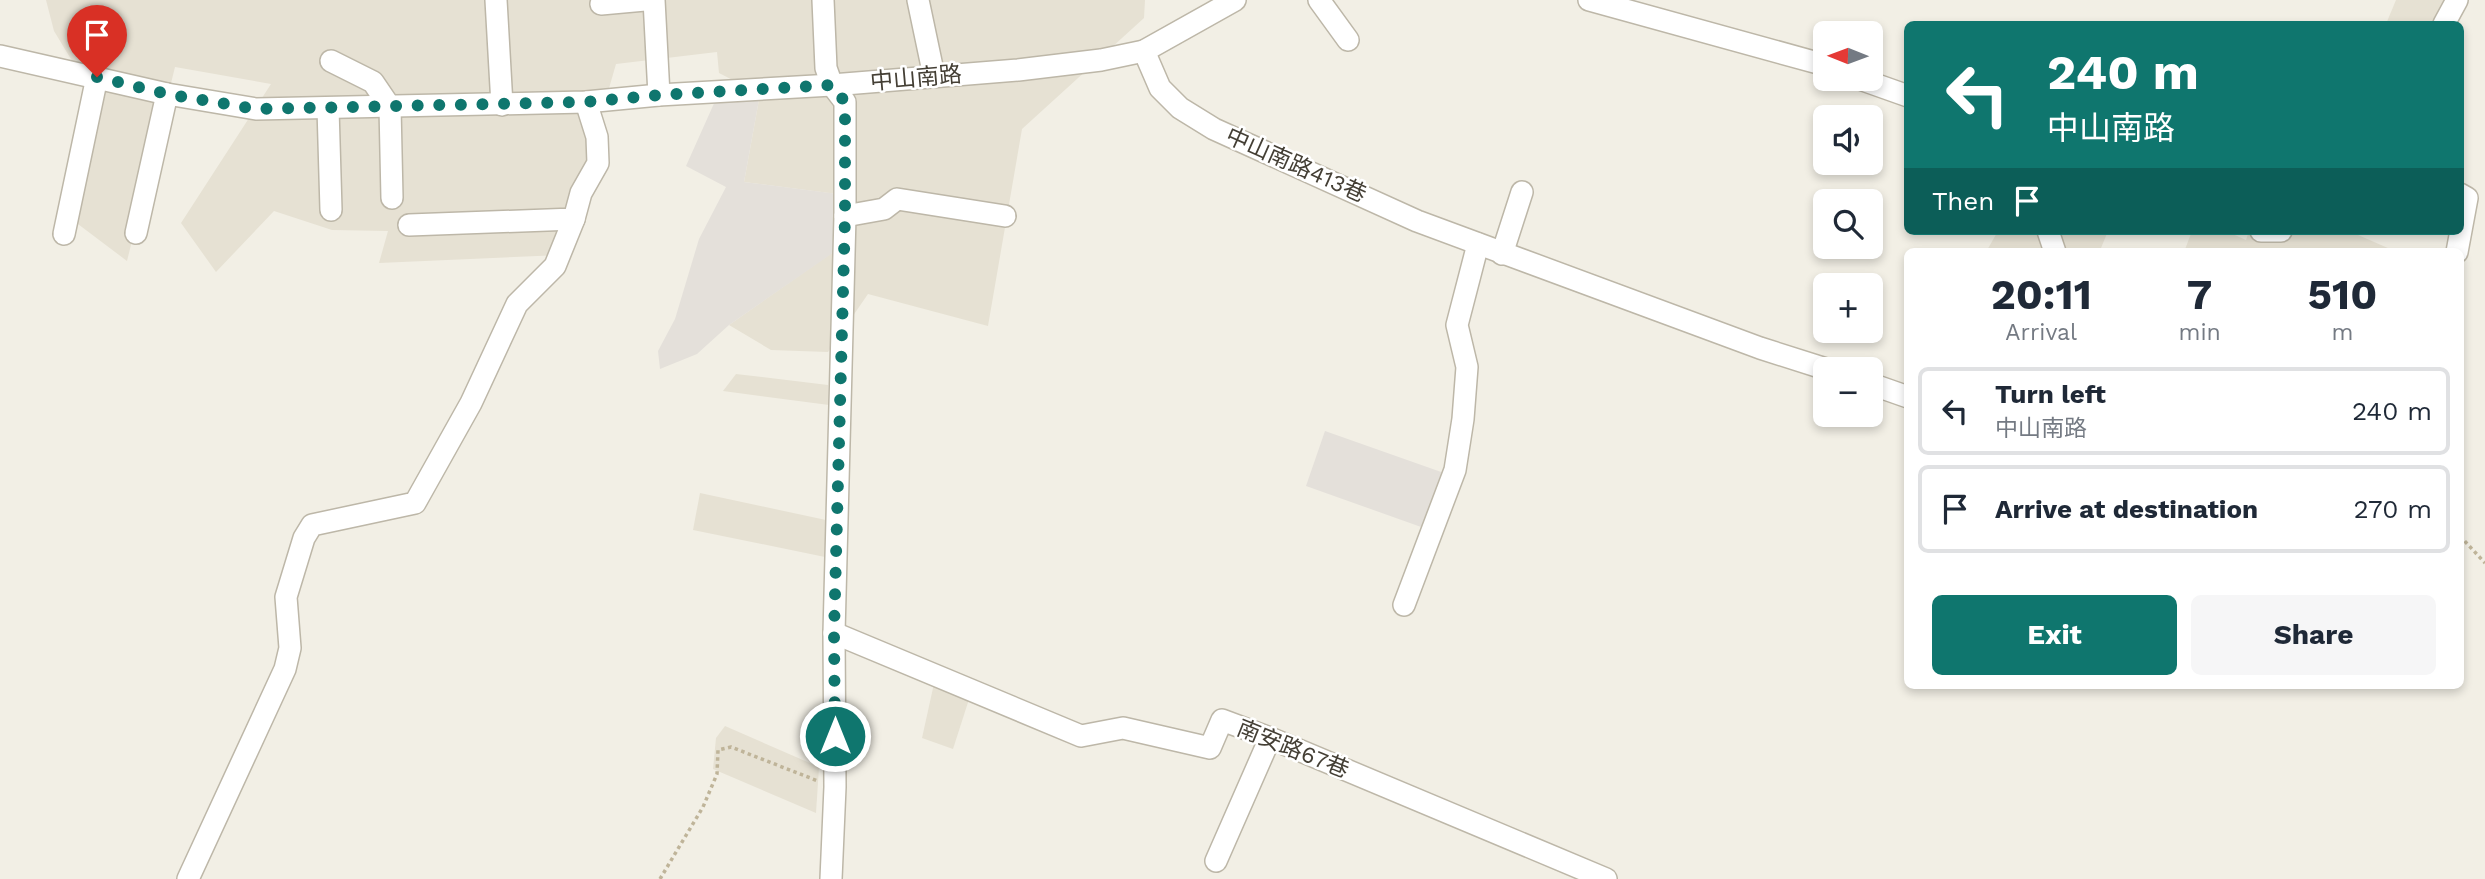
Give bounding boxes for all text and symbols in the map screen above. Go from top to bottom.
pin [67,5,127,77]
icon: arrive [78,16,116,54]
north arrow [1813,21,1883,91]
map controls [1813,21,1883,427]
text: 240 m [2047,43,2199,101]
icon: left [1932,49,2023,140]
street label: 中山南路 [869,61,963,95]
button: sound [1813,105,1883,175]
text: 中山南路 [2047,109,2175,147]
street label: 中山南路413巷 [1222,122,1370,208]
icon: arrive [2008,182,2046,220]
text: Then [1932,186,1994,216]
button: search [1813,189,1883,259]
text: 20:11 [1991,270,2092,319]
text: 7 [2187,270,2212,319]
text: 510 [2308,270,2377,319]
button: + [1813,273,1883,343]
text: Arrival [2005,319,2077,346]
text: min [2179,319,2221,346]
text: m [2331,319,2353,346]
button: − [1813,357,1883,427]
text: Turn left [1995,379,2106,409]
icon: left [1936,392,1974,430]
text: 240 m [2352,396,2432,426]
text: 中山南路 [1995,415,2087,442]
icon: arrive [1936,490,1974,528]
text: Arrive at destination [1995,494,2258,524]
text: 270 m [2353,494,2432,524]
button: Exit [1932,595,2177,675]
button: Share [2191,595,2436,675]
position arrow [798,699,872,773]
street label: 南安路67巷 [1233,714,1353,784]

